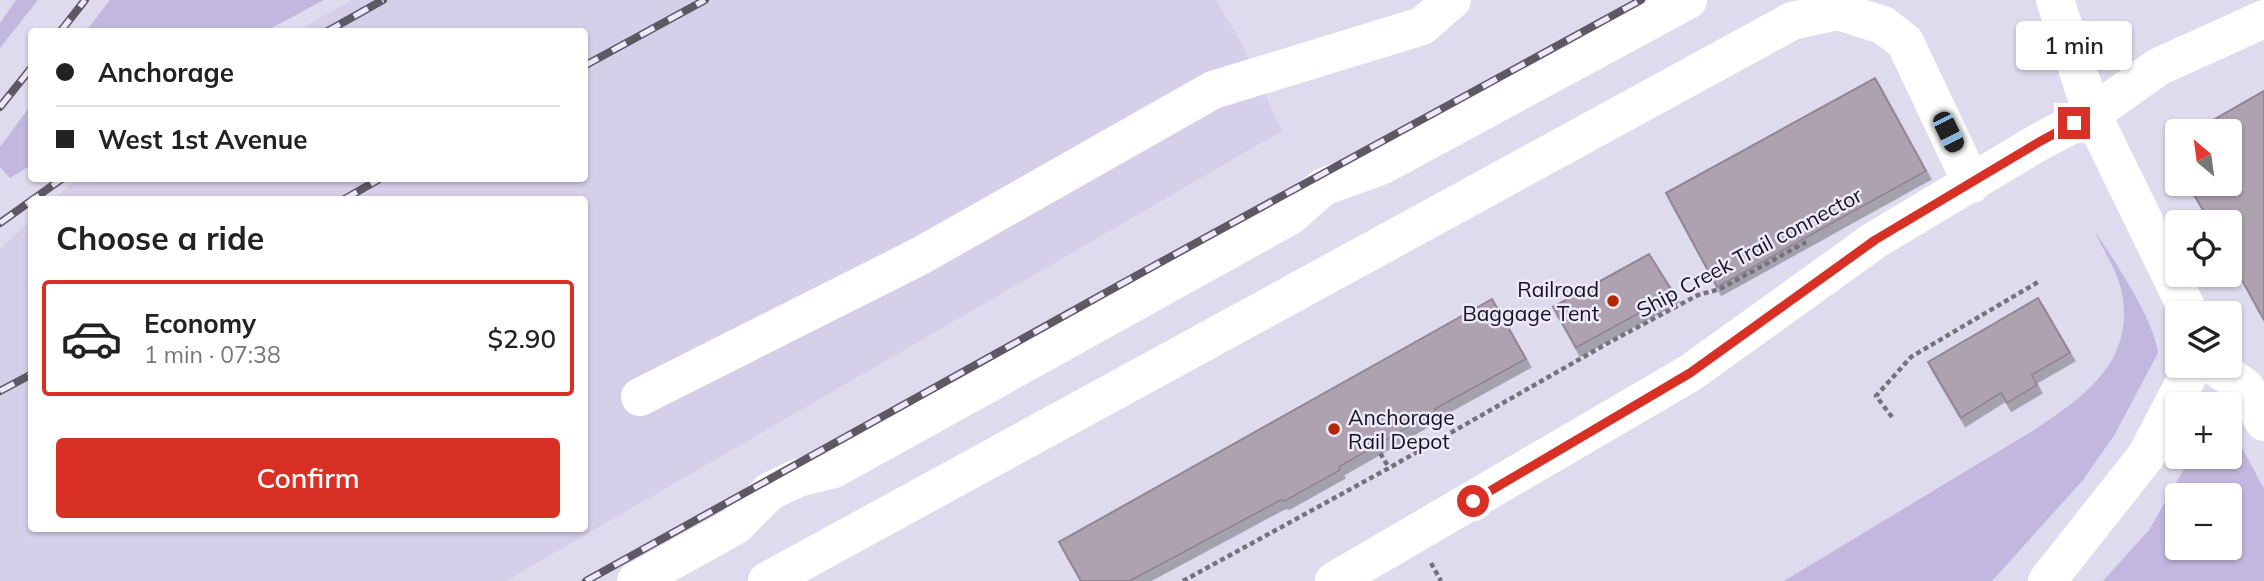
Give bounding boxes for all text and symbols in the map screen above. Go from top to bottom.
callout: 1 min [2016,22,2132,71]
text: 1 min [2044,31,2104,60]
text: Anchorage [98,56,234,89]
route end [2058,107,2090,139]
car [1930,109,1967,155]
north arrow [2165,119,2242,196]
map controls [2165,119,2242,560]
text: West 1st Avenue [98,123,307,156]
street label: Ship Creek Trail connector [1632,181,1867,323]
button: locate [2165,210,2242,287]
text: Choose a ride [56,218,264,258]
place label: Railroad Baggage Tent [1462,276,1599,326]
marker: Railroad Baggage Tent [1605,293,1621,309]
button: layers [2165,301,2242,378]
icon: car [60,307,123,370]
text: Economy [144,307,256,340]
text: $2.90 [487,322,556,355]
text: 1 min · 07:38 [144,340,281,369]
button: + [2165,392,2242,469]
place label: Anchorage Rail Depot [1348,404,1455,454]
marker: Anchorage Rail Depot [1326,421,1342,437]
button: Confirm [56,438,560,518]
button: − [2165,483,2242,560]
route start [1457,485,1489,517]

